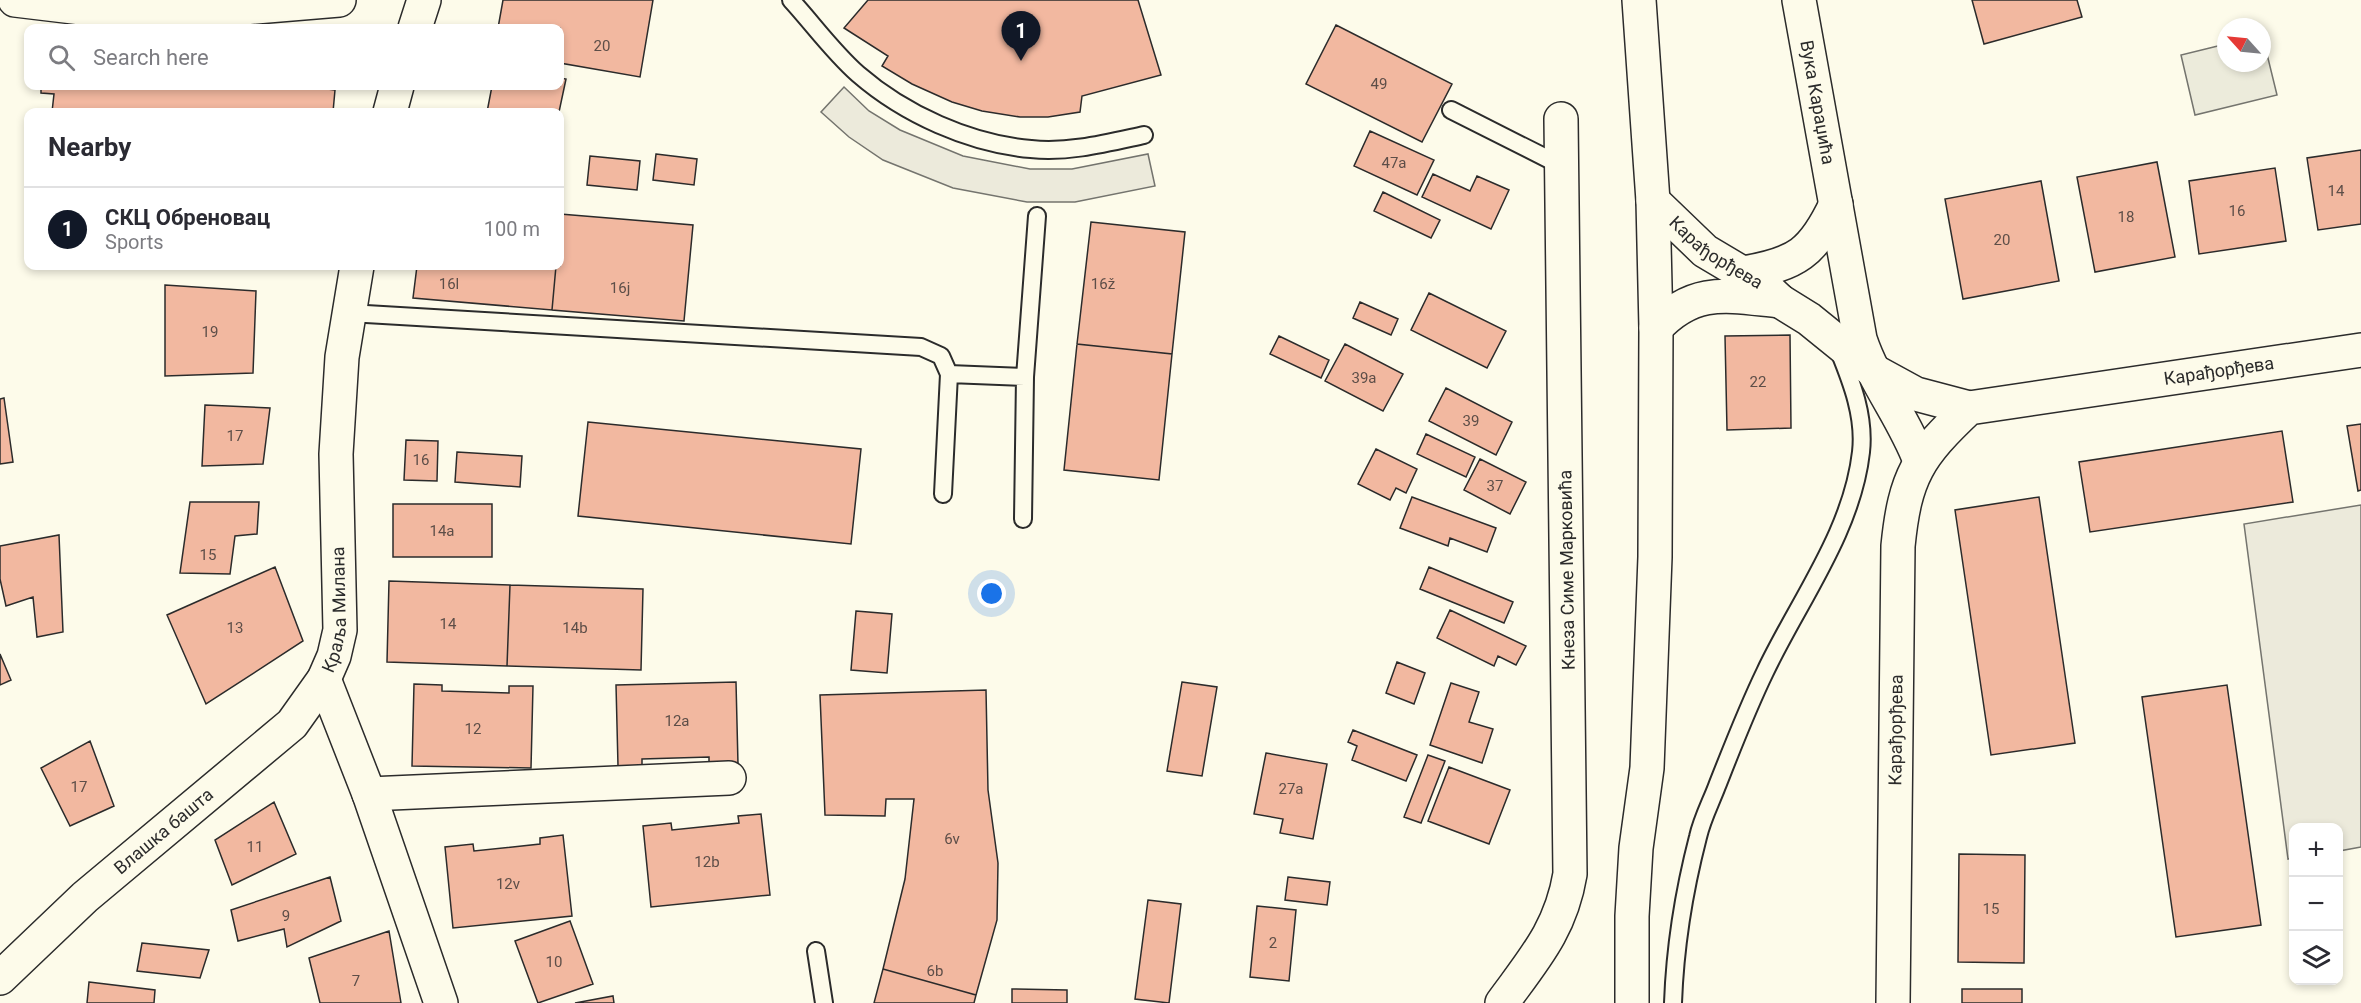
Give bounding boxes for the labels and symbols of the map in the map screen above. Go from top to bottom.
pin: 1 [1002,11,1040,61]
north arrow [2217,18,2271,72]
house number: 20 [594,37,610,55]
street label: Вука Караџића [1796,38,1839,166]
house number: 49 [1371,75,1387,93]
house number: 47a [1381,154,1407,172]
house number: 14 [2328,182,2345,200]
house number: 16 [2229,202,2245,220]
house number: 18 [2118,208,2134,226]
street label: Карађорђева [1665,211,1767,293]
house number: 20 [1994,231,2010,249]
house number: 16l [439,275,459,293]
house number: 16ž [1091,275,1115,293]
house number: 16j [610,279,630,297]
house number: 19 [202,323,218,341]
street label: Карађорђева [2162,352,2275,389]
house number: 39a [1351,369,1377,387]
house number: 22 [1750,373,1766,391]
house number: 39 [1463,412,1479,430]
house number: 17 [227,427,243,445]
house number: 16 [413,451,429,469]
street label: Кнеза Симе Марковића [1554,470,1579,670]
house number: 37 [1487,477,1503,495]
house number: 14a [429,522,455,540]
house number: 15 [200,546,216,564]
street label: Краља Милана [317,546,350,676]
your location [977,579,1006,608]
house number: 14 [440,615,457,633]
house number: 13 [227,619,243,637]
house number: 14b [562,619,588,637]
street label: Карађорђева [1884,674,1907,786]
house number: 12a [664,712,690,730]
house number: 12 [465,720,481,738]
house number: 17 [71,778,87,796]
house number: 27a [1278,780,1304,798]
street label: Влашка башта [110,783,217,878]
house number: 6v [944,830,960,848]
house number: 11 [247,838,263,856]
house number: 12b [694,853,720,871]
house number: 12v [496,875,520,893]
house number: 15 [1983,900,1999,918]
house number: 9 [282,907,290,925]
house number: 2 [1269,934,1277,952]
house number: 10 [546,953,562,971]
house number: 6b [927,962,943,980]
house number: 7 [352,972,360,990]

